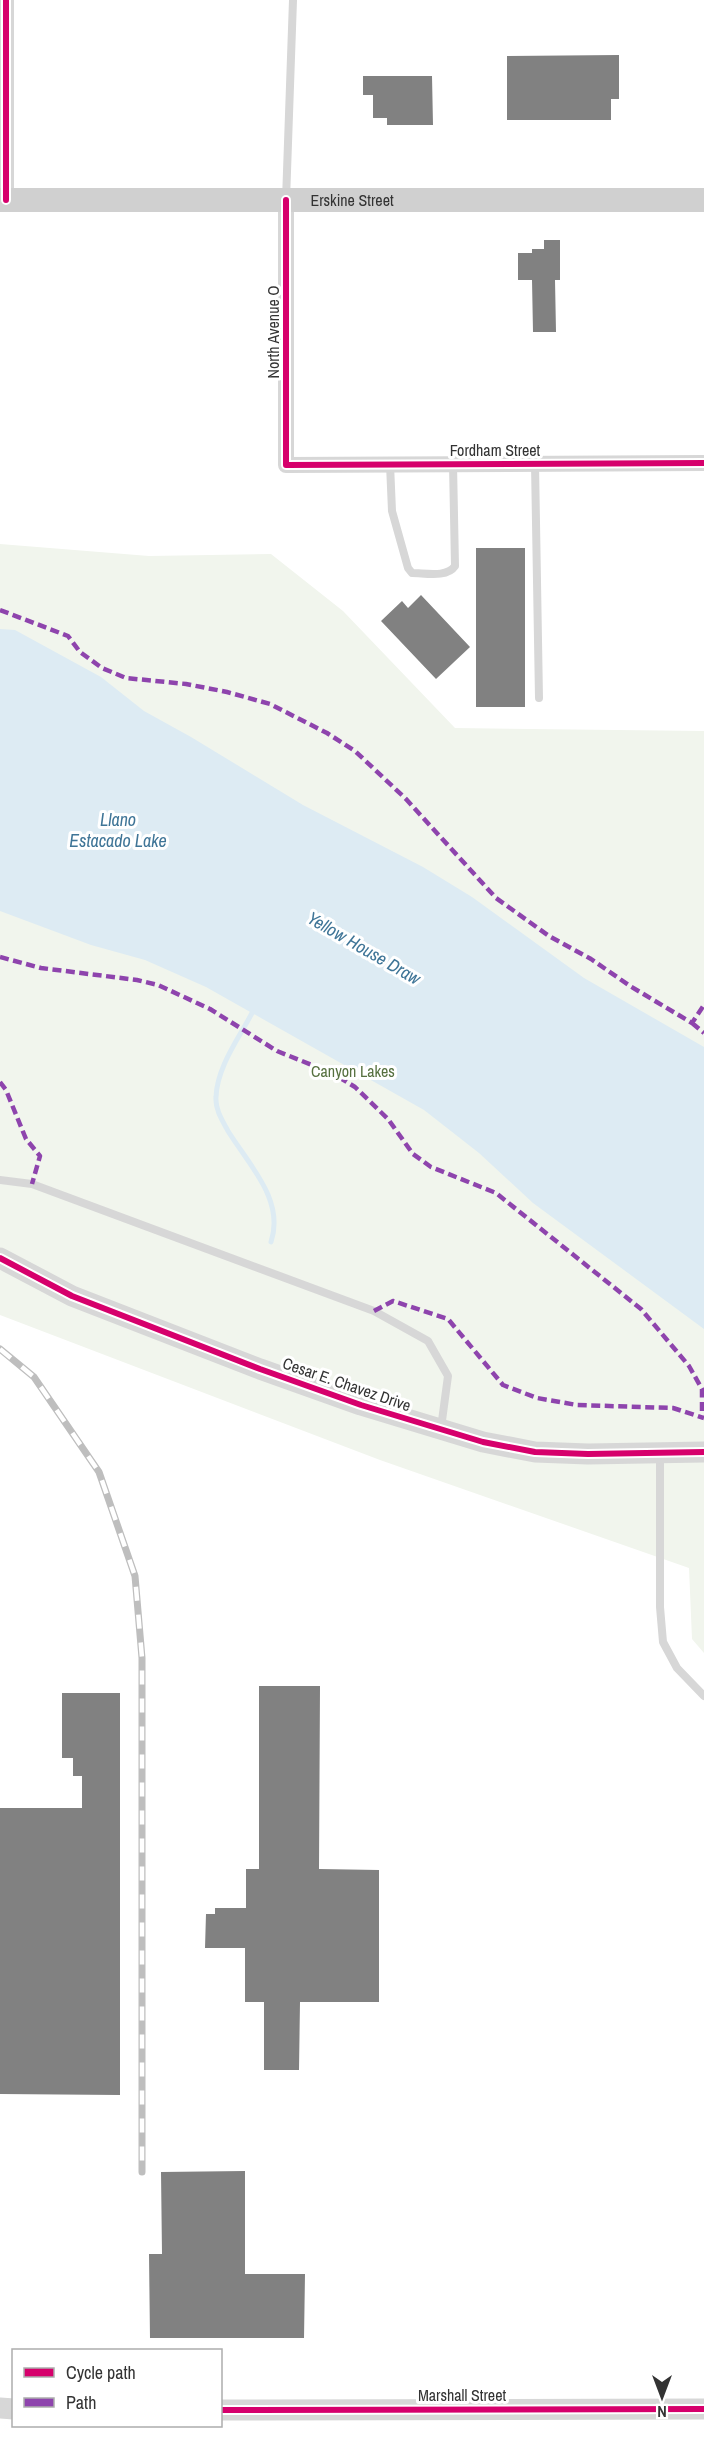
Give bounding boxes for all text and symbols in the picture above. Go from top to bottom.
street label: Erskine Street [310,189,394,211]
street label: North Avenue O [262,285,284,379]
street label: Fordham Street [450,439,541,461]
water label: Llano Estacado Lake [69,807,167,853]
water label: Yellow House Draw [303,905,426,991]
park label: Canyon Lakes [311,1060,395,1082]
street label: Cesar E. Chavez Drive [280,1352,414,1416]
legend [12,2349,222,2427]
text: Cycle path [66,2360,136,2385]
north arrow [632,2367,692,2427]
street label: Marshall Street [418,2384,506,2406]
text: Path [66,2390,96,2415]
text: N [657,2401,667,2423]

